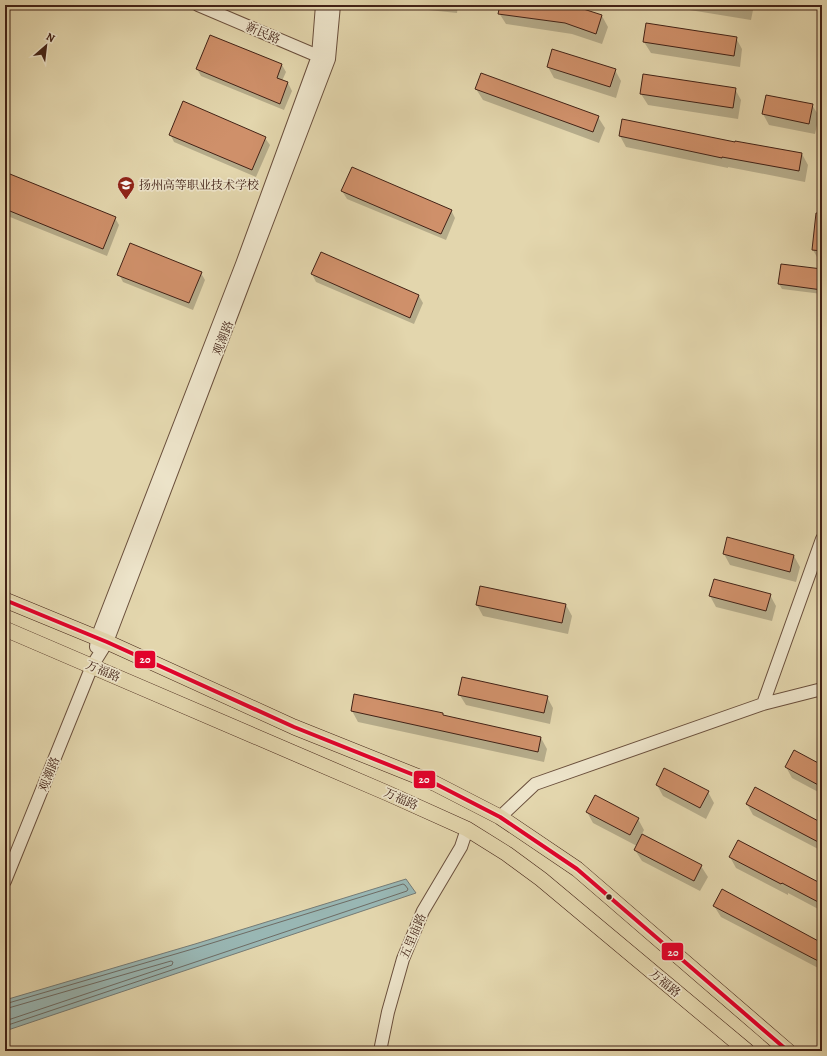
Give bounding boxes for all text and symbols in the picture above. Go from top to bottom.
street label: 新民路 [243,19,283,47]
north arrow [26,26,66,66]
text: N [43,29,58,46]
school or university icon: 扬州高等职业技术学校 [116,175,136,200]
place label: 扬州高等职业技术学校 [139,177,259,193]
street label: 观潮路 [209,318,237,358]
line badge: 20 [134,650,156,669]
text: 20 [140,652,151,667]
street label: 万福路 [83,657,123,685]
street label: 观潮路 [35,754,63,794]
line badge: 20 [413,770,436,789]
text: 20 [419,772,430,787]
street label: 万福路 [381,784,421,814]
unlabelled marker [604,892,614,902]
street label: 五里庙路 [396,911,430,961]
line badge: 20 [661,942,684,961]
text: 20 [668,945,679,960]
street label: 万福路 [646,965,684,1001]

